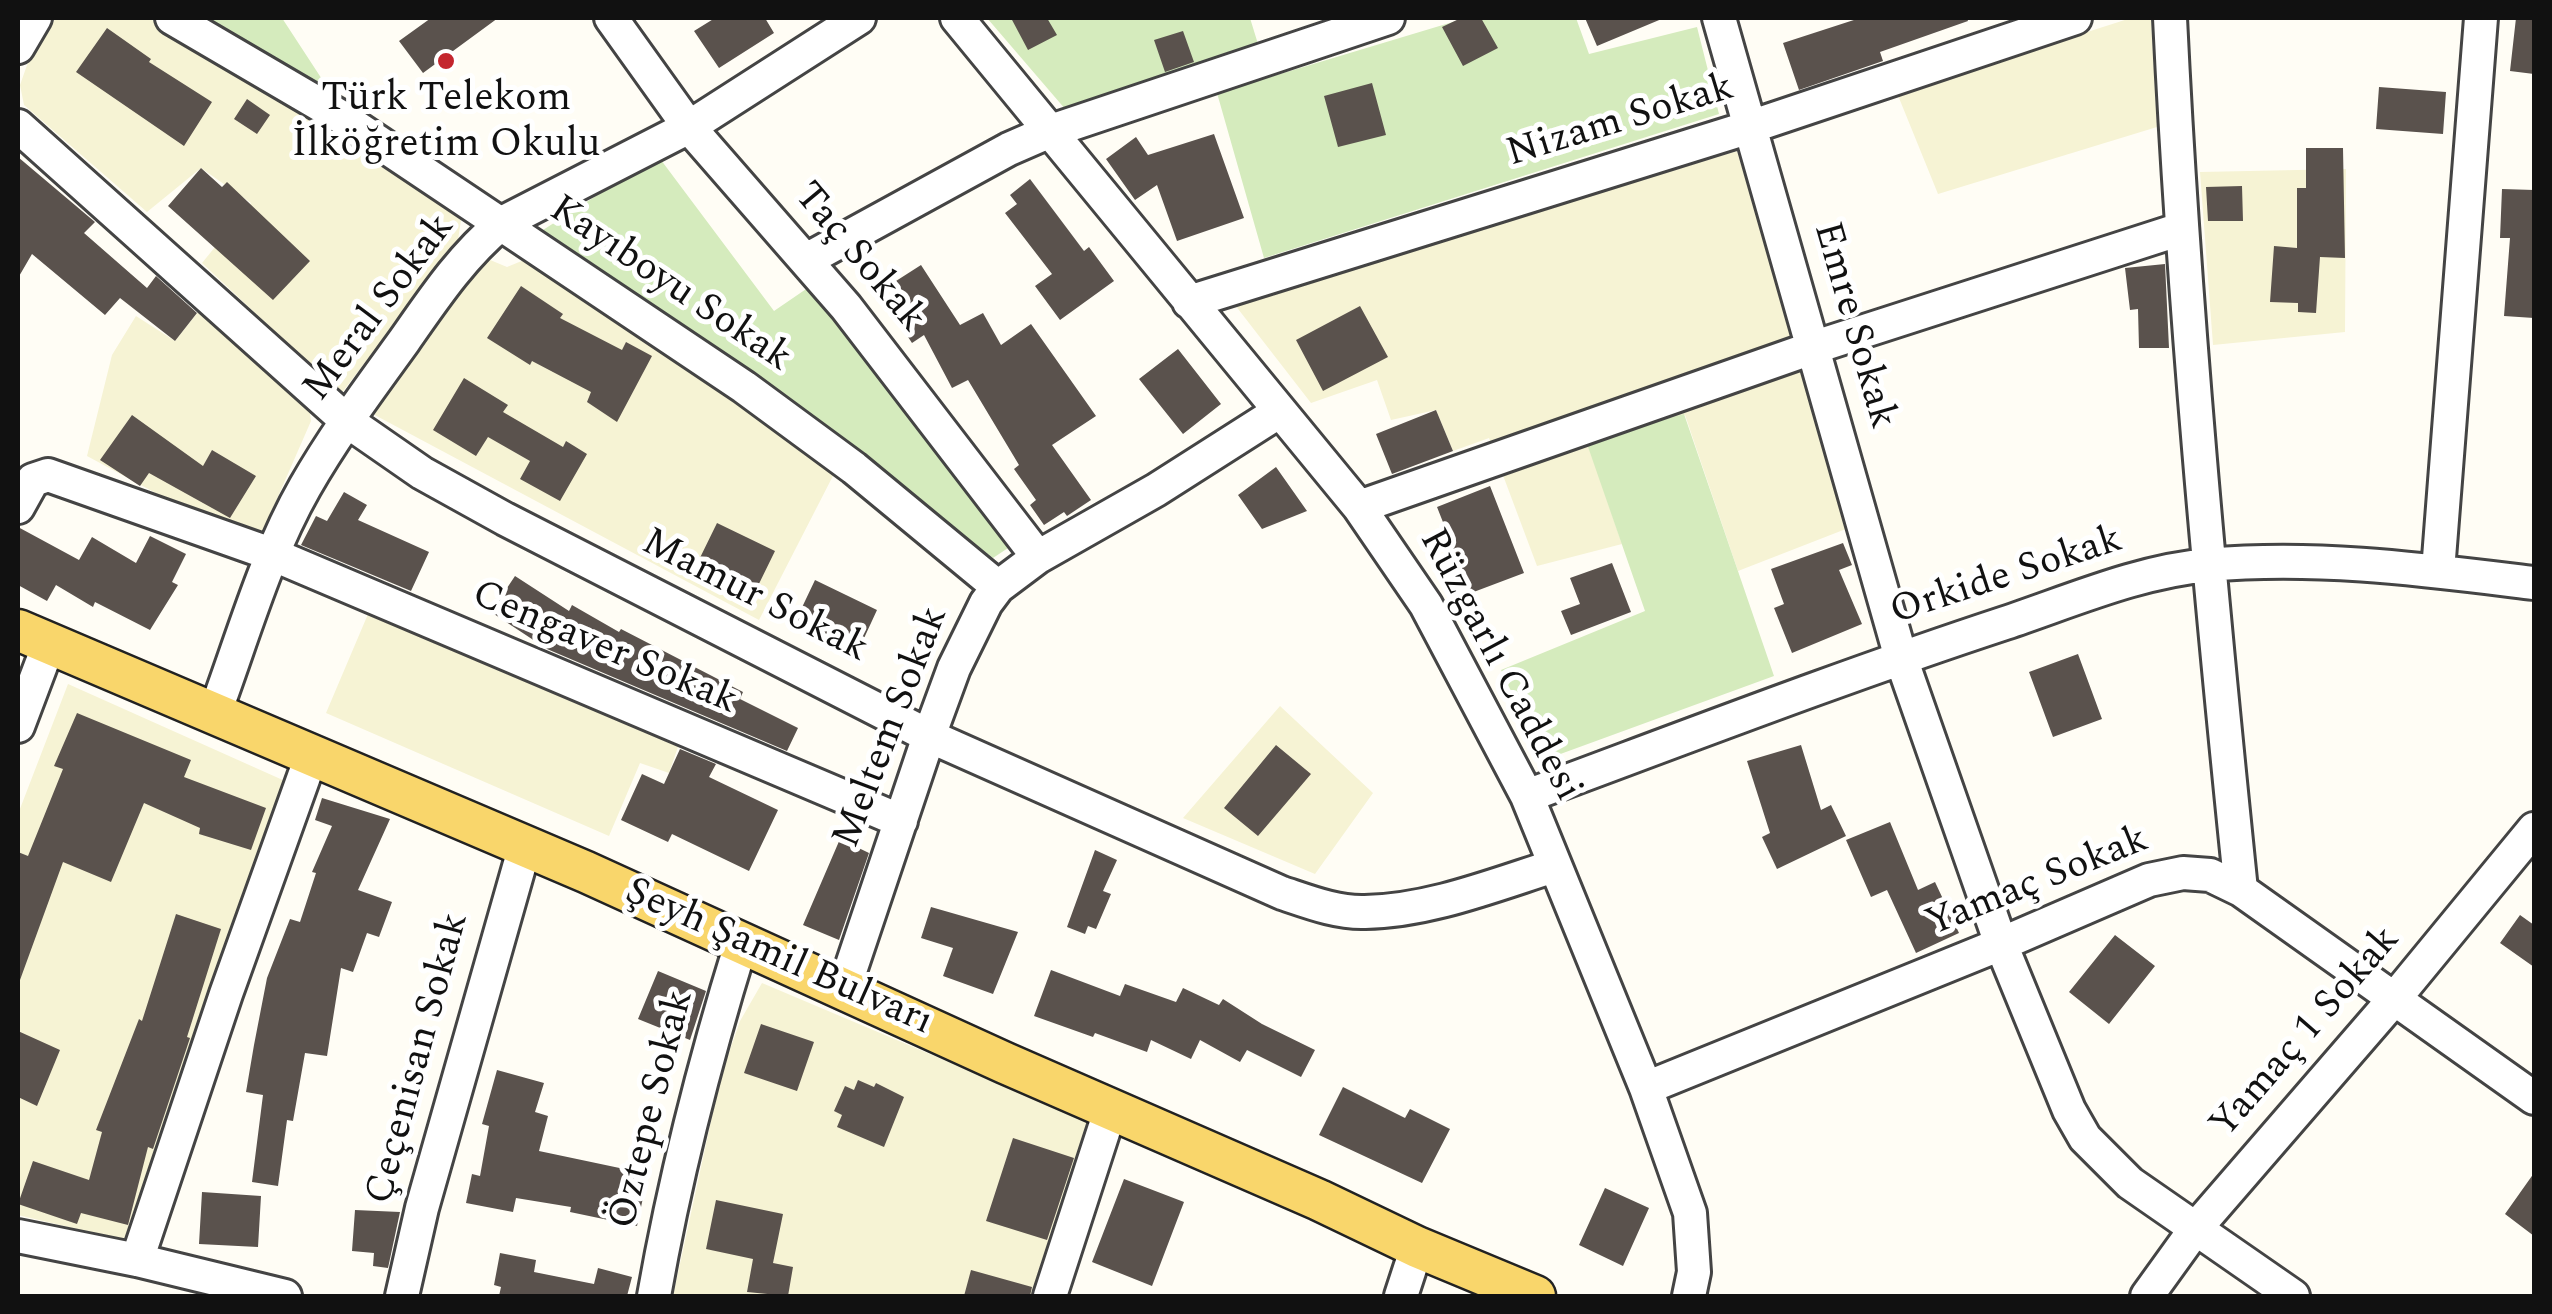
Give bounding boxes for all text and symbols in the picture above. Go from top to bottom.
marker: Türk Telekom İlköğretim Okulu [435,50,457,72]
street label: Nizam Sokak [1502,66,1740,180]
place label: Türk Telekom İlköğretim Okulu [291,77,601,171]
street label: Taç Sokak [781,174,935,344]
street label: Kayıboyu Sokak [539,187,799,385]
street label: Meral Sokak [295,206,467,412]
street label: Emre Sokak [1800,217,1904,435]
street label: Orkide Sokak [1885,518,2129,638]
street label: Mamur Sokak [633,520,875,676]
street label: Rüzgarlı Caddesi [1406,521,1590,811]
street label: Cengaver Sokak [464,572,744,728]
street label: Meltem Sokak [825,601,961,855]
street label: Yamaç Sokak [1920,818,2156,950]
street label: Şeyh Şamil Bulvarı [617,870,939,1048]
street label: Çeçenisan Sokak [358,908,482,1210]
street label: Yamaç 1 Sokak [2202,918,2412,1150]
street label: Öztepe Sokak [601,986,707,1234]

